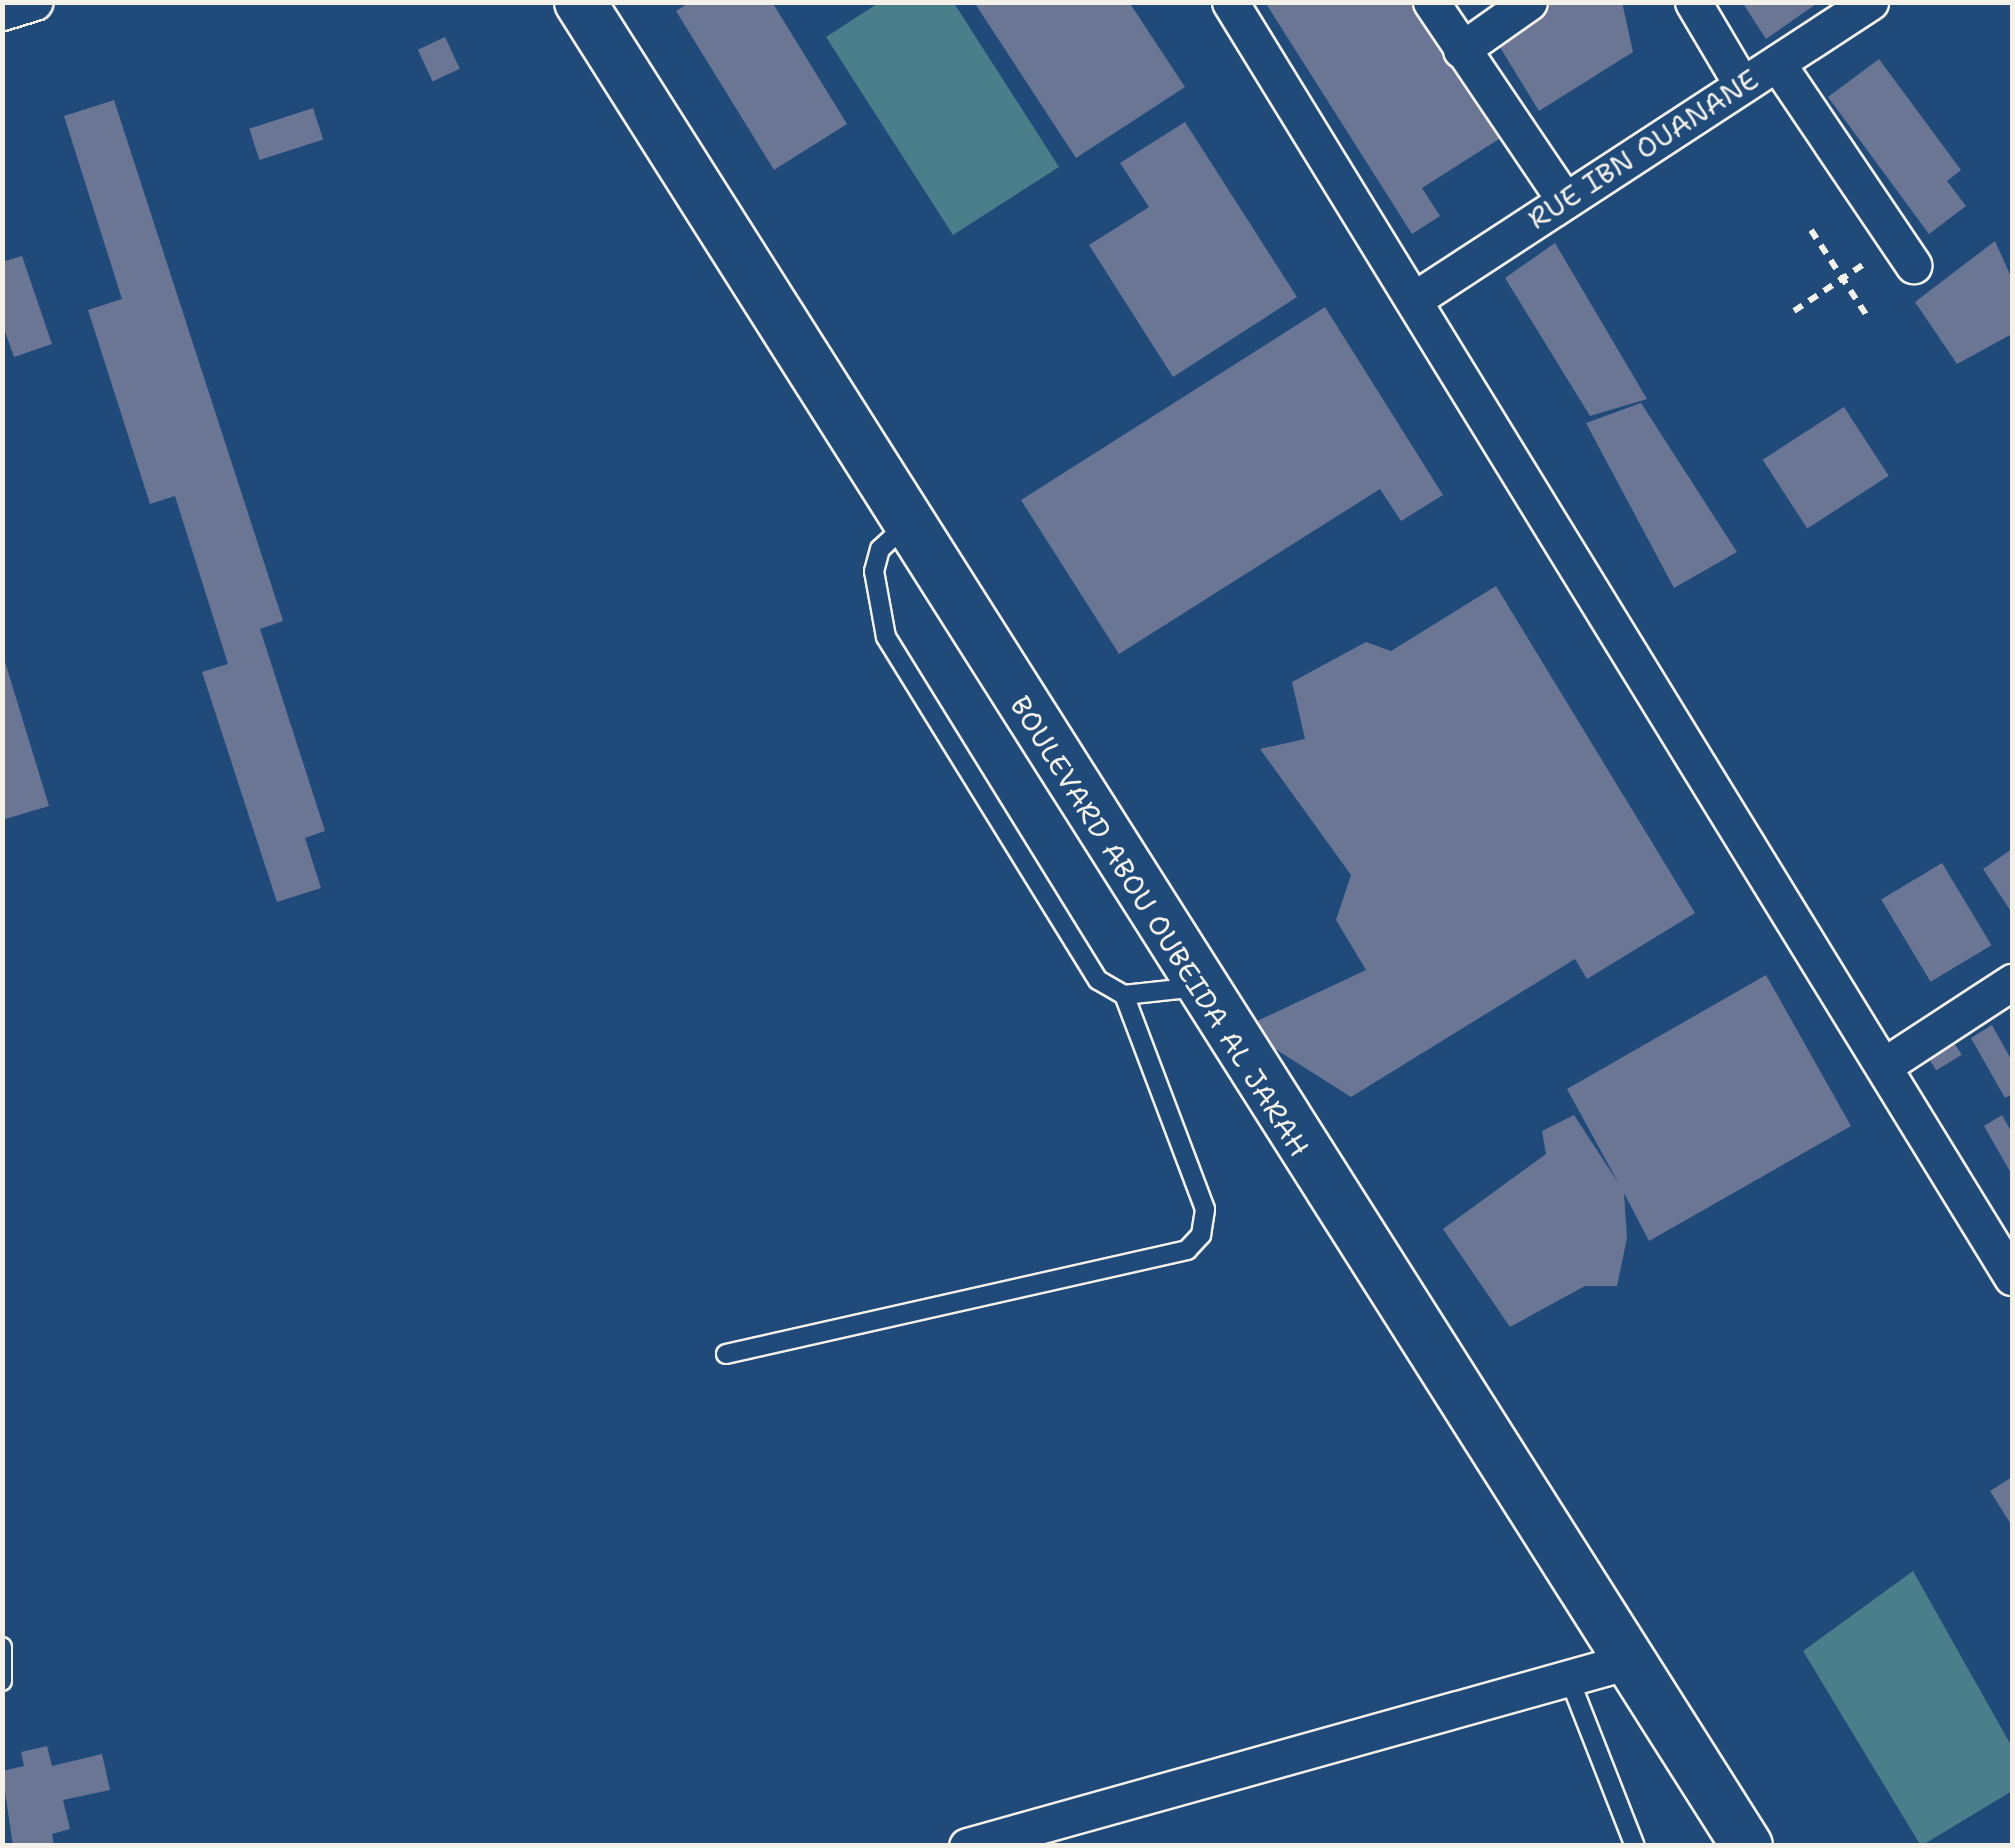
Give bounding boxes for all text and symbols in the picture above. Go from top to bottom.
street label: RUE IBN OUANANE [1522,62,1764,236]
street label: BOULEVARD ABOU OUBEIDA AL JARAH [1004,689,1316,1163]

